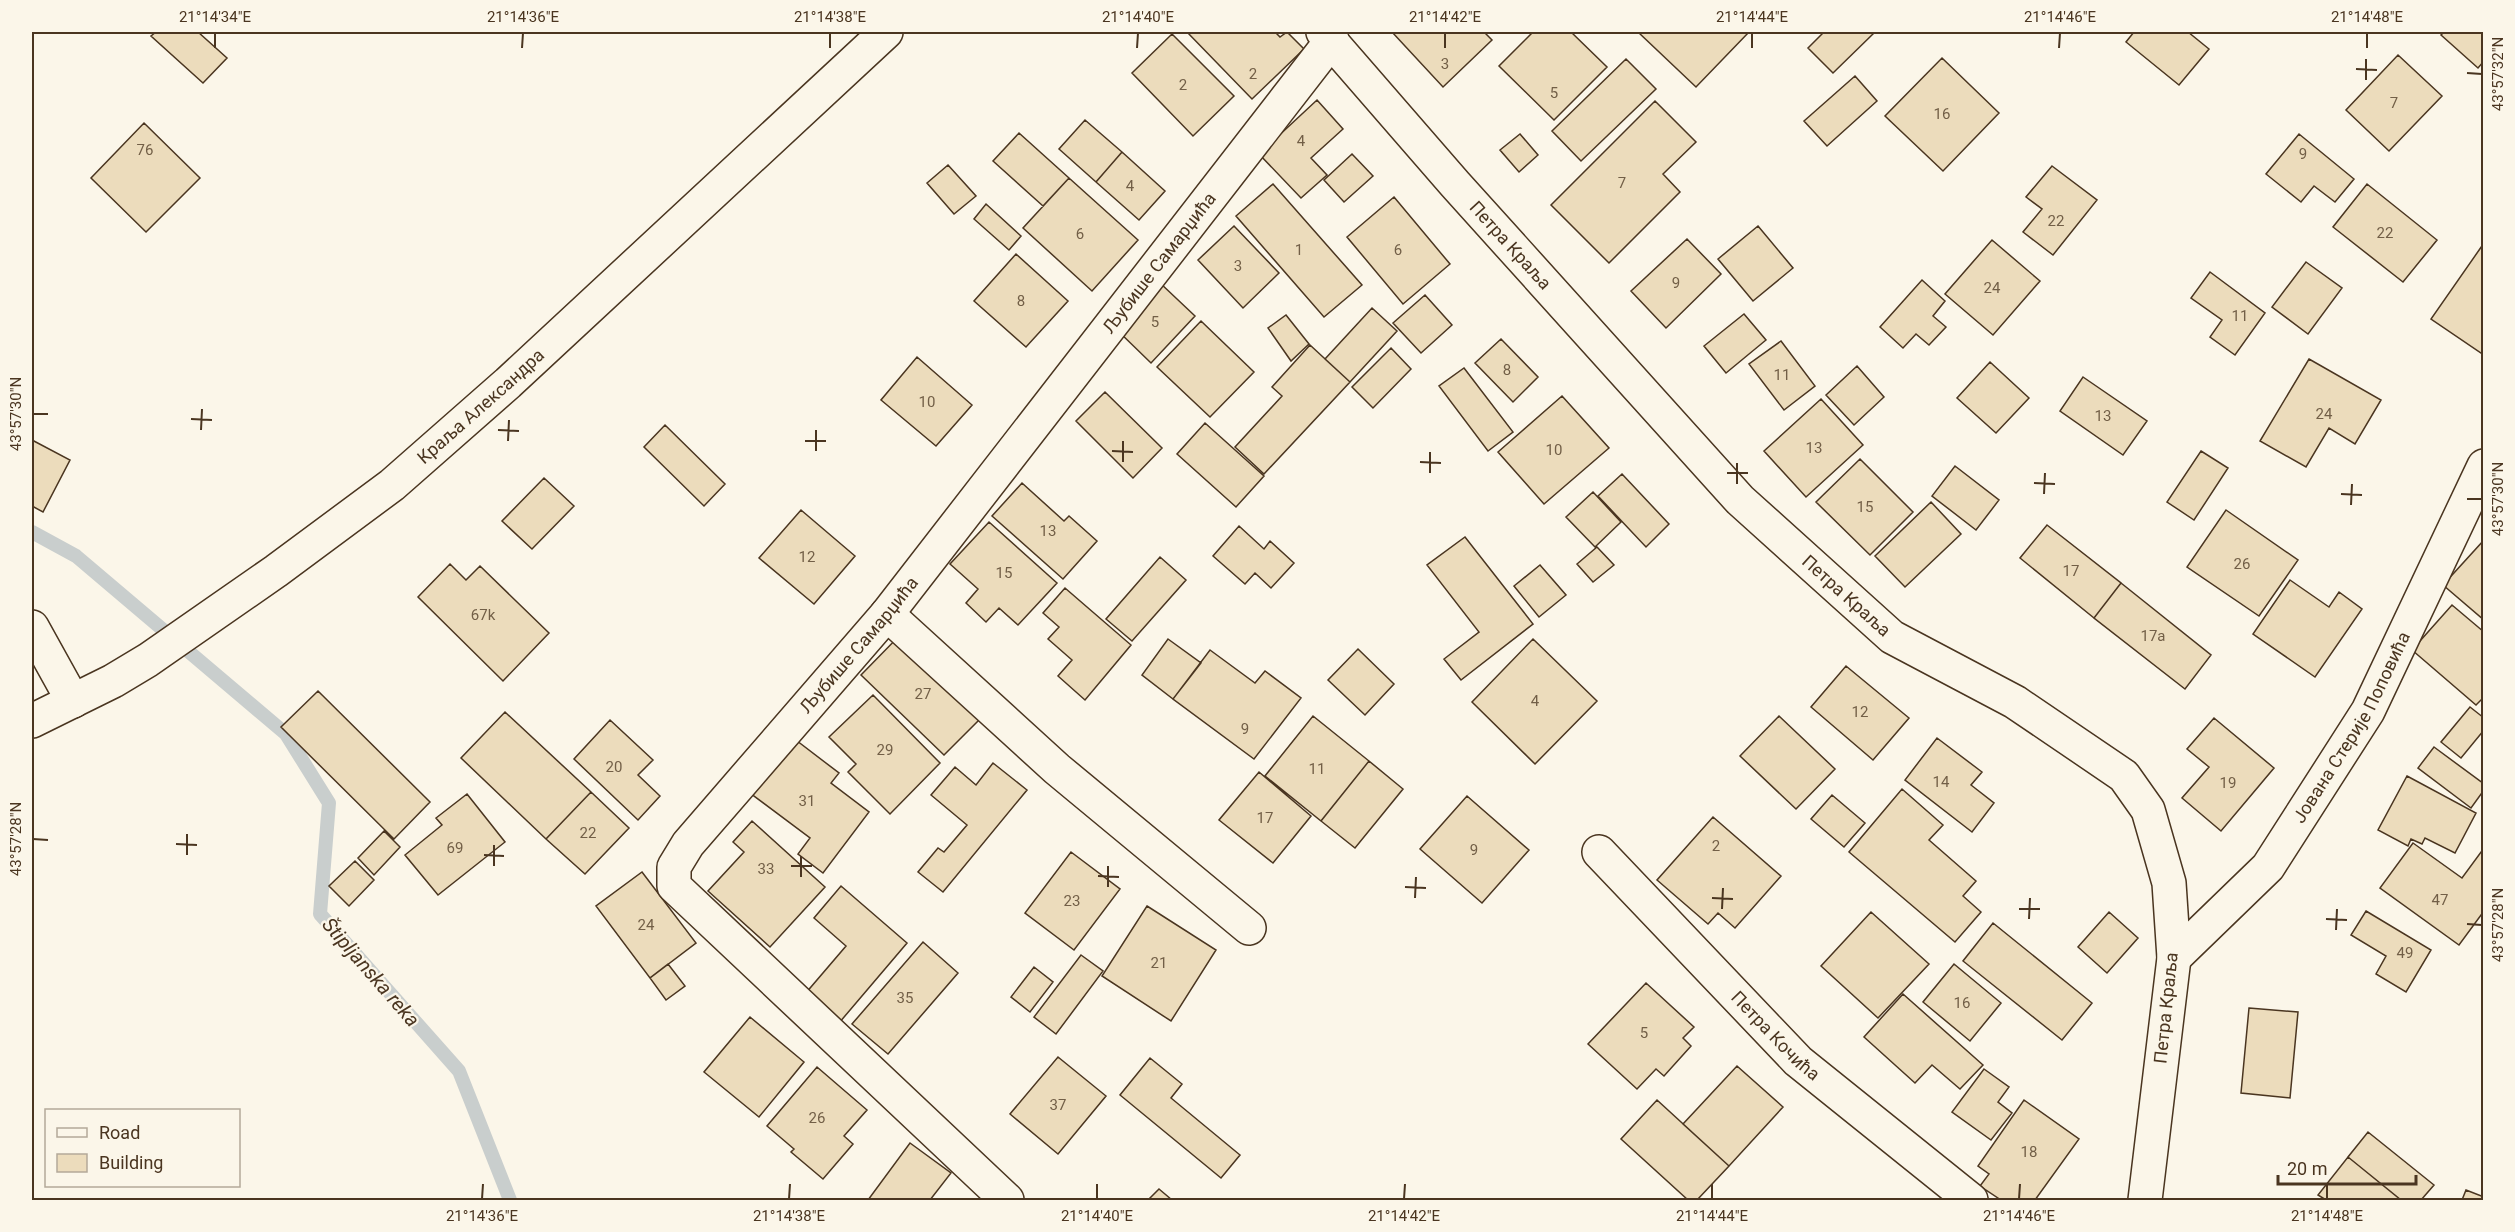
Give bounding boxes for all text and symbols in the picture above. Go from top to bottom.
text: 21°14'34"E [179,8,252,26]
text: 21°14'36"E [487,8,560,26]
text: 21°14'38"E [794,8,867,26]
text: 21°14'40"E [1102,8,1175,26]
text: 21°14'42"E [1409,8,1482,26]
text: 21°14'44"E [1716,8,1789,26]
text: 21°14'46"E [2024,8,2097,26]
text: 21°14'48"E [2331,8,2404,26]
text: 43°57'32"N [2489,37,2507,111]
house number: 3 [1441,55,1449,73]
house number: 2 [1249,65,1257,83]
house number: 2 [1179,76,1187,94]
house number: 5 [1550,84,1558,102]
house number: 7 [2390,94,2398,112]
house number: 16 [1934,105,1950,123]
house number: 4 [1297,132,1306,150]
house number: 76 [137,141,153,159]
house number: 9 [2299,145,2307,163]
house number: 7 [1618,174,1626,192]
house number: 4 [1126,177,1135,195]
street label: Љубише Самарџића [1098,188,1220,337]
street label: Петра Краља [1466,197,1556,294]
house number: 22 [2048,212,2064,230]
house number: 22 [2377,224,2393,242]
house number: 6 [1076,225,1084,243]
house number: 1 [1295,241,1303,259]
house number: 6 [1394,241,1402,259]
house number: 3 [1234,257,1242,275]
house number: 9 [1672,274,1680,292]
house number: 24 [1984,279,2001,297]
house number: 8 [1017,292,1025,310]
house number: 11 [2232,307,2248,325]
house number: 5 [1151,313,1159,331]
street label: Краља Александра [413,344,548,468]
house number: 8 [1503,361,1511,379]
house number: 11 [1774,366,1790,384]
text: 43°57'30"N [7,377,25,451]
house number: 10 [919,393,935,411]
house number: 24 [2316,405,2333,423]
house number: 13 [2095,407,2111,425]
house number: 13 [1806,439,1822,457]
house number: 10 [1546,441,1562,459]
text: 43°57'30"N [2489,462,2507,536]
house number: 15 [1857,498,1873,516]
house number: 13 [1040,522,1056,540]
house number: 12 [799,548,815,566]
street label: Петра Краља [1798,550,1895,641]
house number: 26 [2234,555,2250,573]
house number: 17 [2063,562,2079,580]
house number: 15 [996,564,1012,582]
street label: Љубише Самарџића [795,572,922,717]
house number: 67k [471,606,496,624]
house number: 17a [2140,627,2166,645]
street label: Јована Стерије Поповића [2288,628,2414,827]
house number: 27 [915,685,931,703]
house number: 4 [1531,692,1540,710]
house number: 12 [1852,703,1868,721]
house number: 9 [1241,720,1249,738]
house number: 29 [877,741,893,759]
house number: 20 [606,758,622,776]
house number: 11 [1309,760,1325,778]
house number: 14 [1933,773,1950,791]
house number: 19 [2220,774,2236,792]
house number: 31 [799,792,815,810]
text: 43°57'28"N [7,802,25,876]
house number: 17 [1257,809,1273,827]
house number: 22 [580,824,596,842]
house number: 2 [1712,837,1720,855]
house number: 69 [447,839,463,857]
house number: 9 [1470,841,1478,859]
house number: 33 [758,860,774,878]
text: 43°57'28"N [2489,888,2507,962]
house number: 47 [2432,891,2448,909]
house number: 23 [1064,892,1080,910]
water label: Štipljanska reka [317,913,425,1031]
house number: 24 [638,916,655,934]
house number: 49 [2397,944,2413,962]
street label: Петра Краља [2149,951,2182,1065]
house number: 21 [1151,954,1167,972]
street label: Петра Кочића [1727,987,1824,1084]
house number: 35 [897,989,913,1007]
house number: 16 [1954,994,1970,1012]
house number: 5 [1640,1024,1648,1042]
house number: 37 [1050,1096,1066,1114]
legend [45,1109,240,1187]
house number: 26 [809,1109,825,1127]
text: Road [99,1122,140,1143]
house number: 18 [2021,1143,2037,1161]
scale bar [2278,1148,2416,1186]
text: Building [99,1152,163,1173]
text: 20 m [2287,1158,2327,1179]
text: 21°14'36"E [446,1207,519,1225]
text: 21°14'38"E [753,1207,826,1225]
text: 21°14'40"E [1061,1207,1134,1225]
text: 21°14'42"E [1368,1207,1441,1225]
text: 21°14'44"E [1676,1207,1749,1225]
text: 21°14'46"E [1983,1207,2056,1225]
text: 21°14'48"E [2291,1207,2364,1225]

